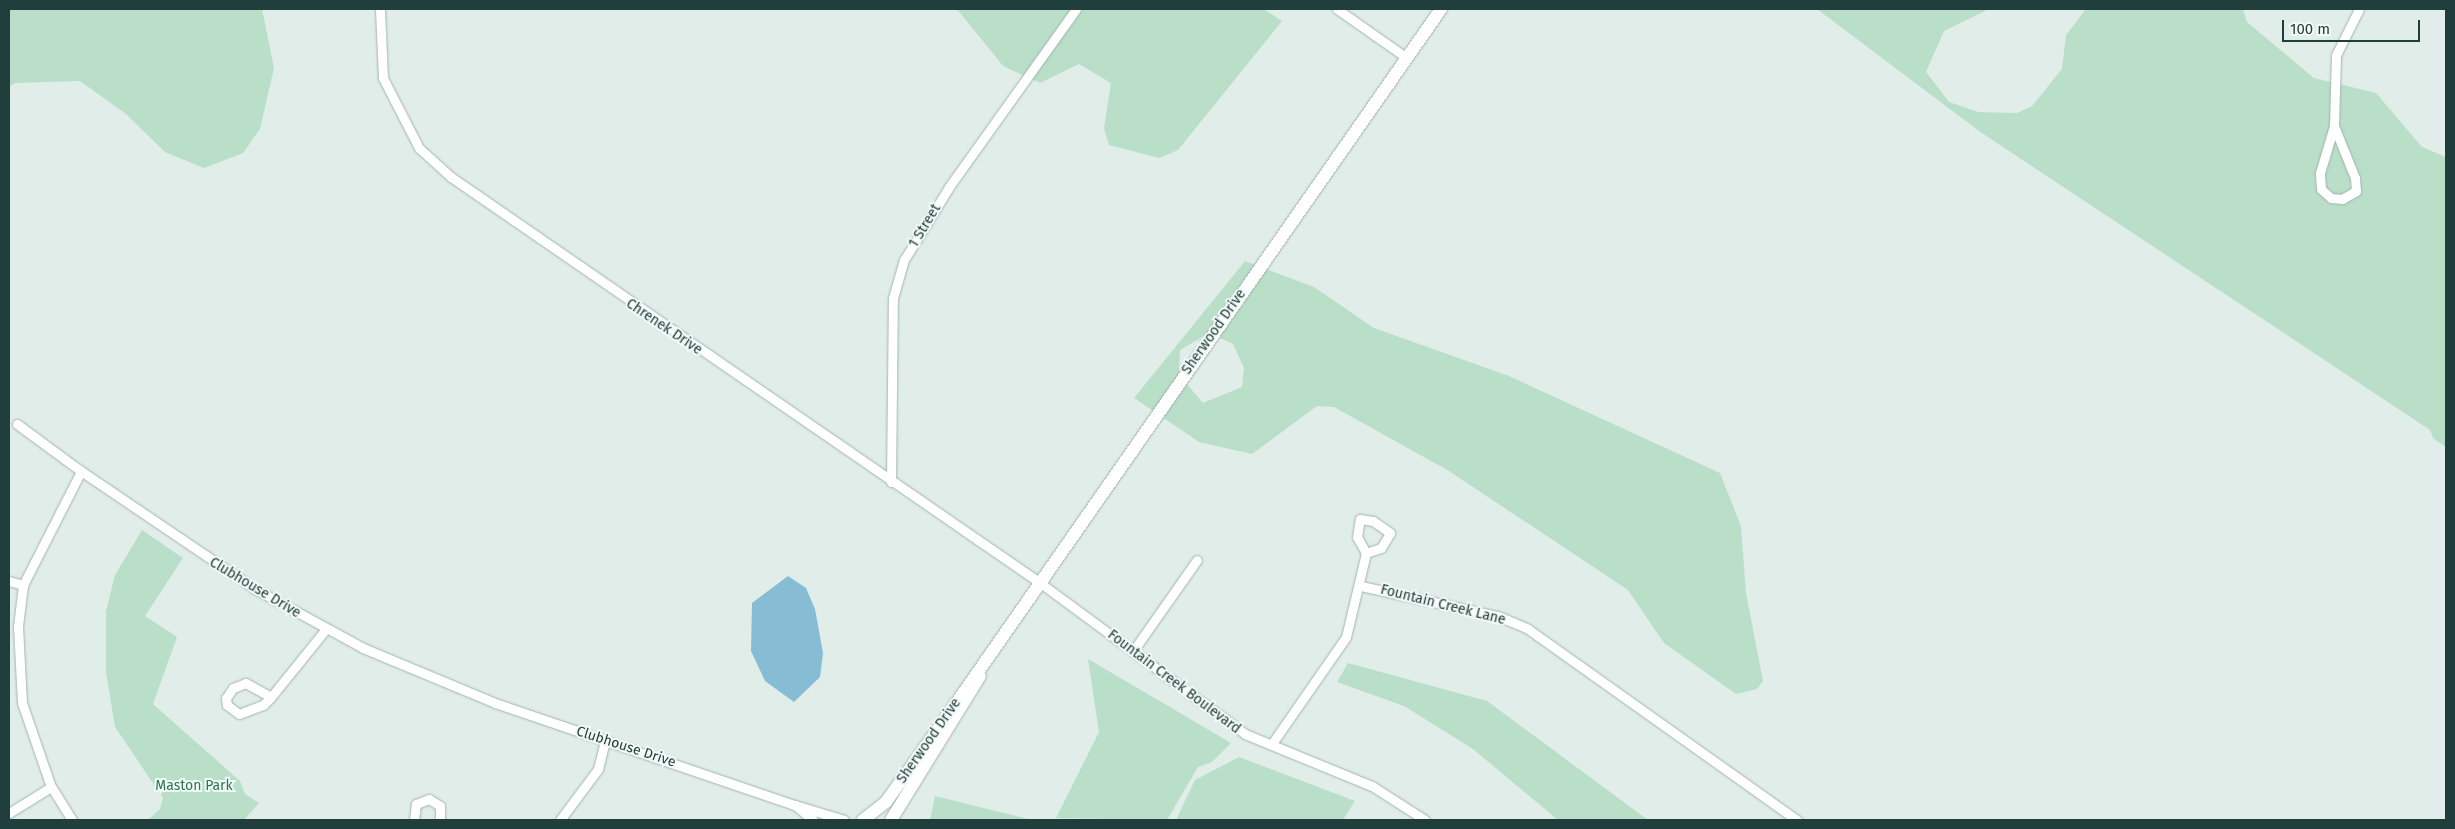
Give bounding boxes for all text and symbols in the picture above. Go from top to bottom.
scale bar [2285,10,2422,42]
text: 100 m [2290,20,2330,38]
street label: 1 Street [906,201,944,251]
street label: Sherwood Drive [1178,286,1250,378]
street label: Chrenek Drive [623,295,705,359]
street label: Clubhouse Drive [206,554,304,622]
street label: Fountain Creek Lane [1379,581,1507,629]
street label: Fountain Creek Boulevard [1104,626,1244,738]
street label: Sherwood Drive [893,695,965,787]
street label: Clubhouse Drive [574,723,678,771]
park label: Maston Park [155,778,233,794]

